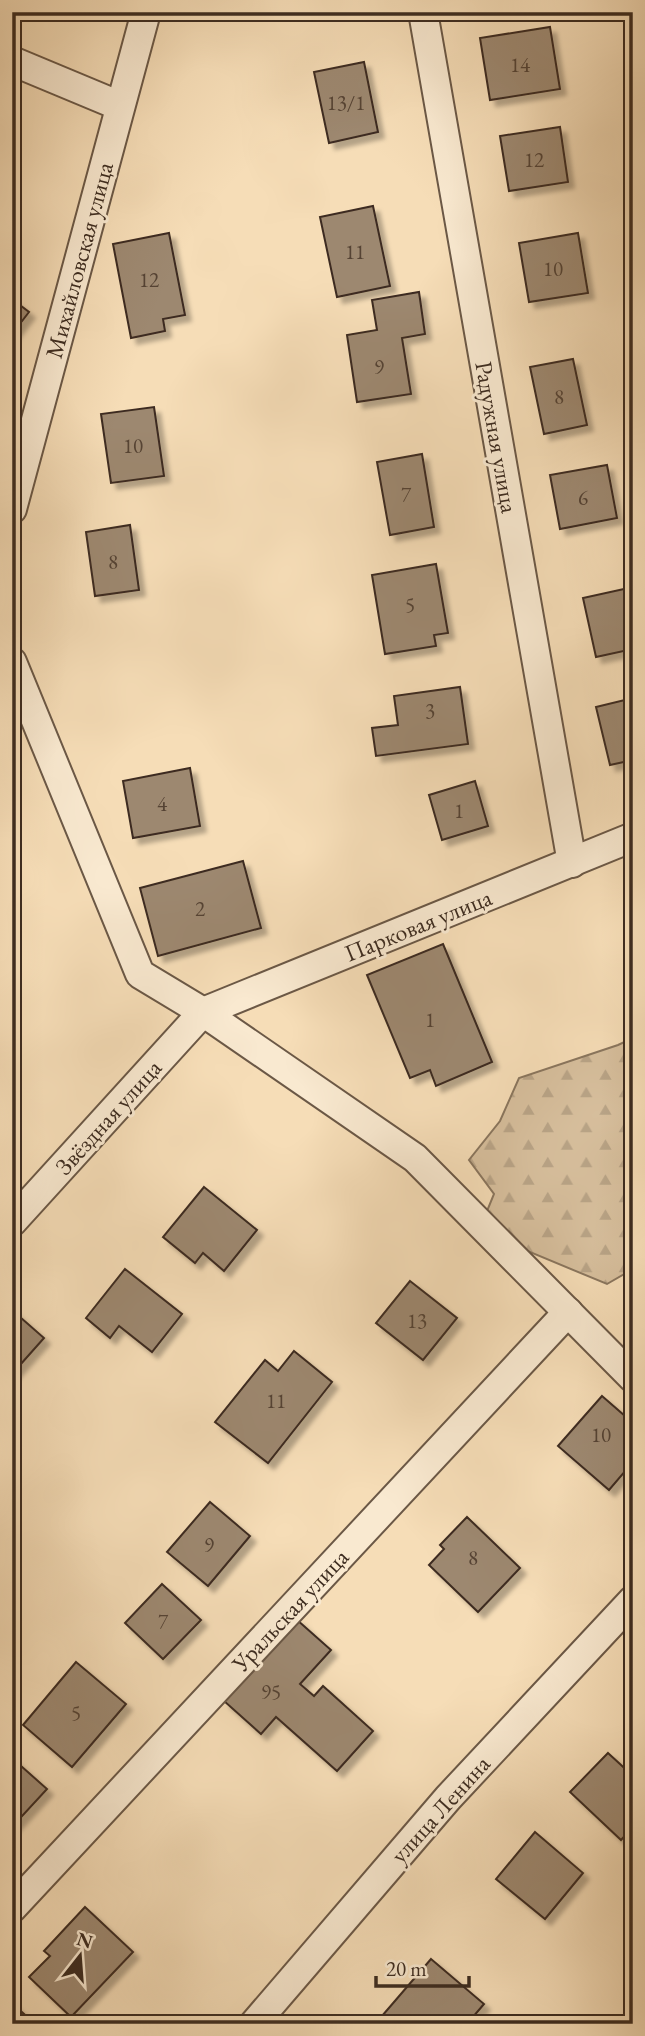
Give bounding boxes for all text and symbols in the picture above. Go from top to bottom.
house number: 14 [510,51,531,78]
house number: 13/1 [327,89,365,116]
house number: 12 [524,146,544,173]
street label: Михайловская улица [38,158,120,361]
house number: 11 [345,238,365,265]
house number: 10 [543,255,563,282]
house number: 12 [139,266,159,293]
house number: 9 [374,353,384,380]
street label: Радужная улица [468,359,526,516]
house number: 8 [554,383,564,410]
house number: 10 [123,432,143,459]
house number: 7 [401,481,412,508]
house number: 6 [578,484,588,511]
house number: 8 [108,548,118,575]
house number: 5 [405,591,415,618]
house number: 3 [425,697,435,724]
house number: 4 [157,790,168,817]
house number: 1 [454,797,464,824]
street label: Парковая улица [340,881,497,969]
house number: 2 [195,895,205,922]
house number: 1 [425,1006,435,1033]
street label: Звёздная улица [48,1052,168,1181]
house number: 13 [407,1307,427,1334]
house number: 11 [266,1387,286,1414]
house number: 10 [591,1421,611,1448]
house number: 9 [204,1531,214,1558]
street label: Уральская улица [224,1541,355,1679]
house number: 8 [468,1544,478,1571]
house number: 7 [158,1608,169,1635]
house number: 95 [261,1678,281,1705]
house number: 5 [71,1699,81,1726]
street label: улица Ленина [383,1748,497,1869]
north arrow [46,1920,116,1990]
text: N [74,1926,96,1955]
scale bar [376,1945,468,1989]
text: 20 m [386,1955,427,1982]

